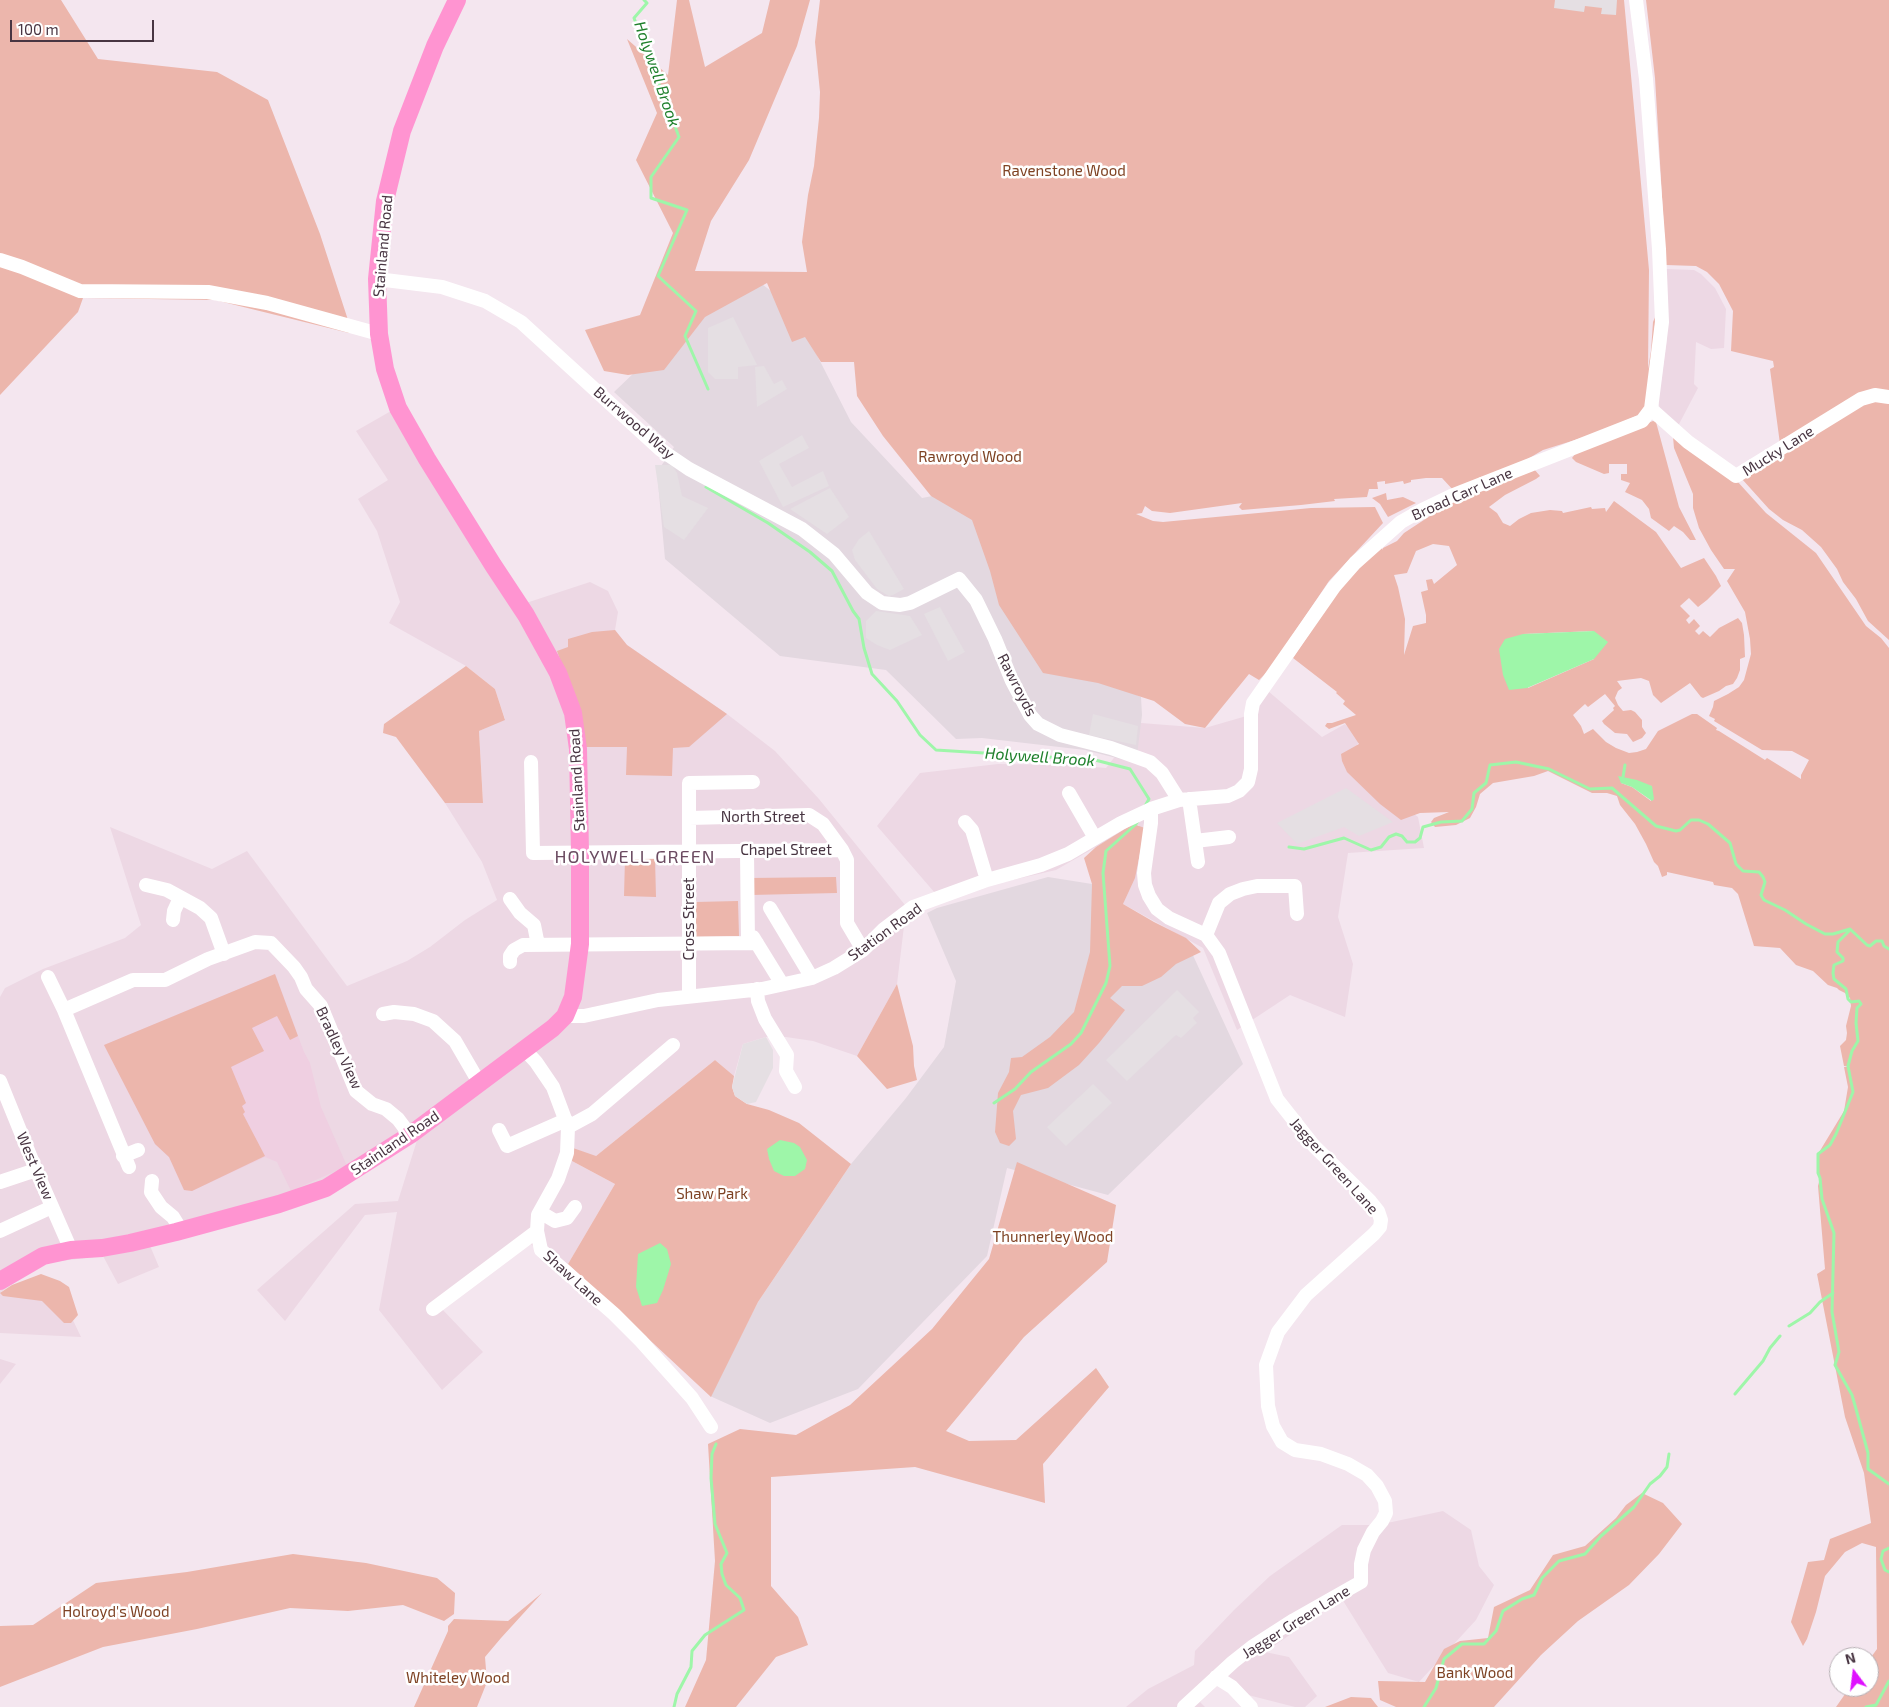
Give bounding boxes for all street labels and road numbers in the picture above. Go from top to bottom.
street label: Stainland Road [370,194,396,298]
street label: Burrwood Way [590,383,678,463]
street label: Mucky Lane [1739,422,1817,480]
street label: Broad Carr Lane [1409,464,1515,524]
street label: Rawroyds [994,651,1040,719]
street label: Stainland Road [565,728,589,832]
street label: North Street [721,808,805,826]
street label: Chapel Street [740,841,832,859]
street label: Cross Street [680,877,698,961]
street label: Station Road [845,899,925,965]
street label: Bradley View [312,1004,366,1092]
street label: Stainland Road [347,1107,443,1179]
street label: Jagger Green Lane [1286,1114,1382,1218]
street label: West View [13,1129,57,1203]
street label: Shaw Lane [540,1247,606,1309]
street label: Jagger Green Lane [1239,1582,1353,1662]

